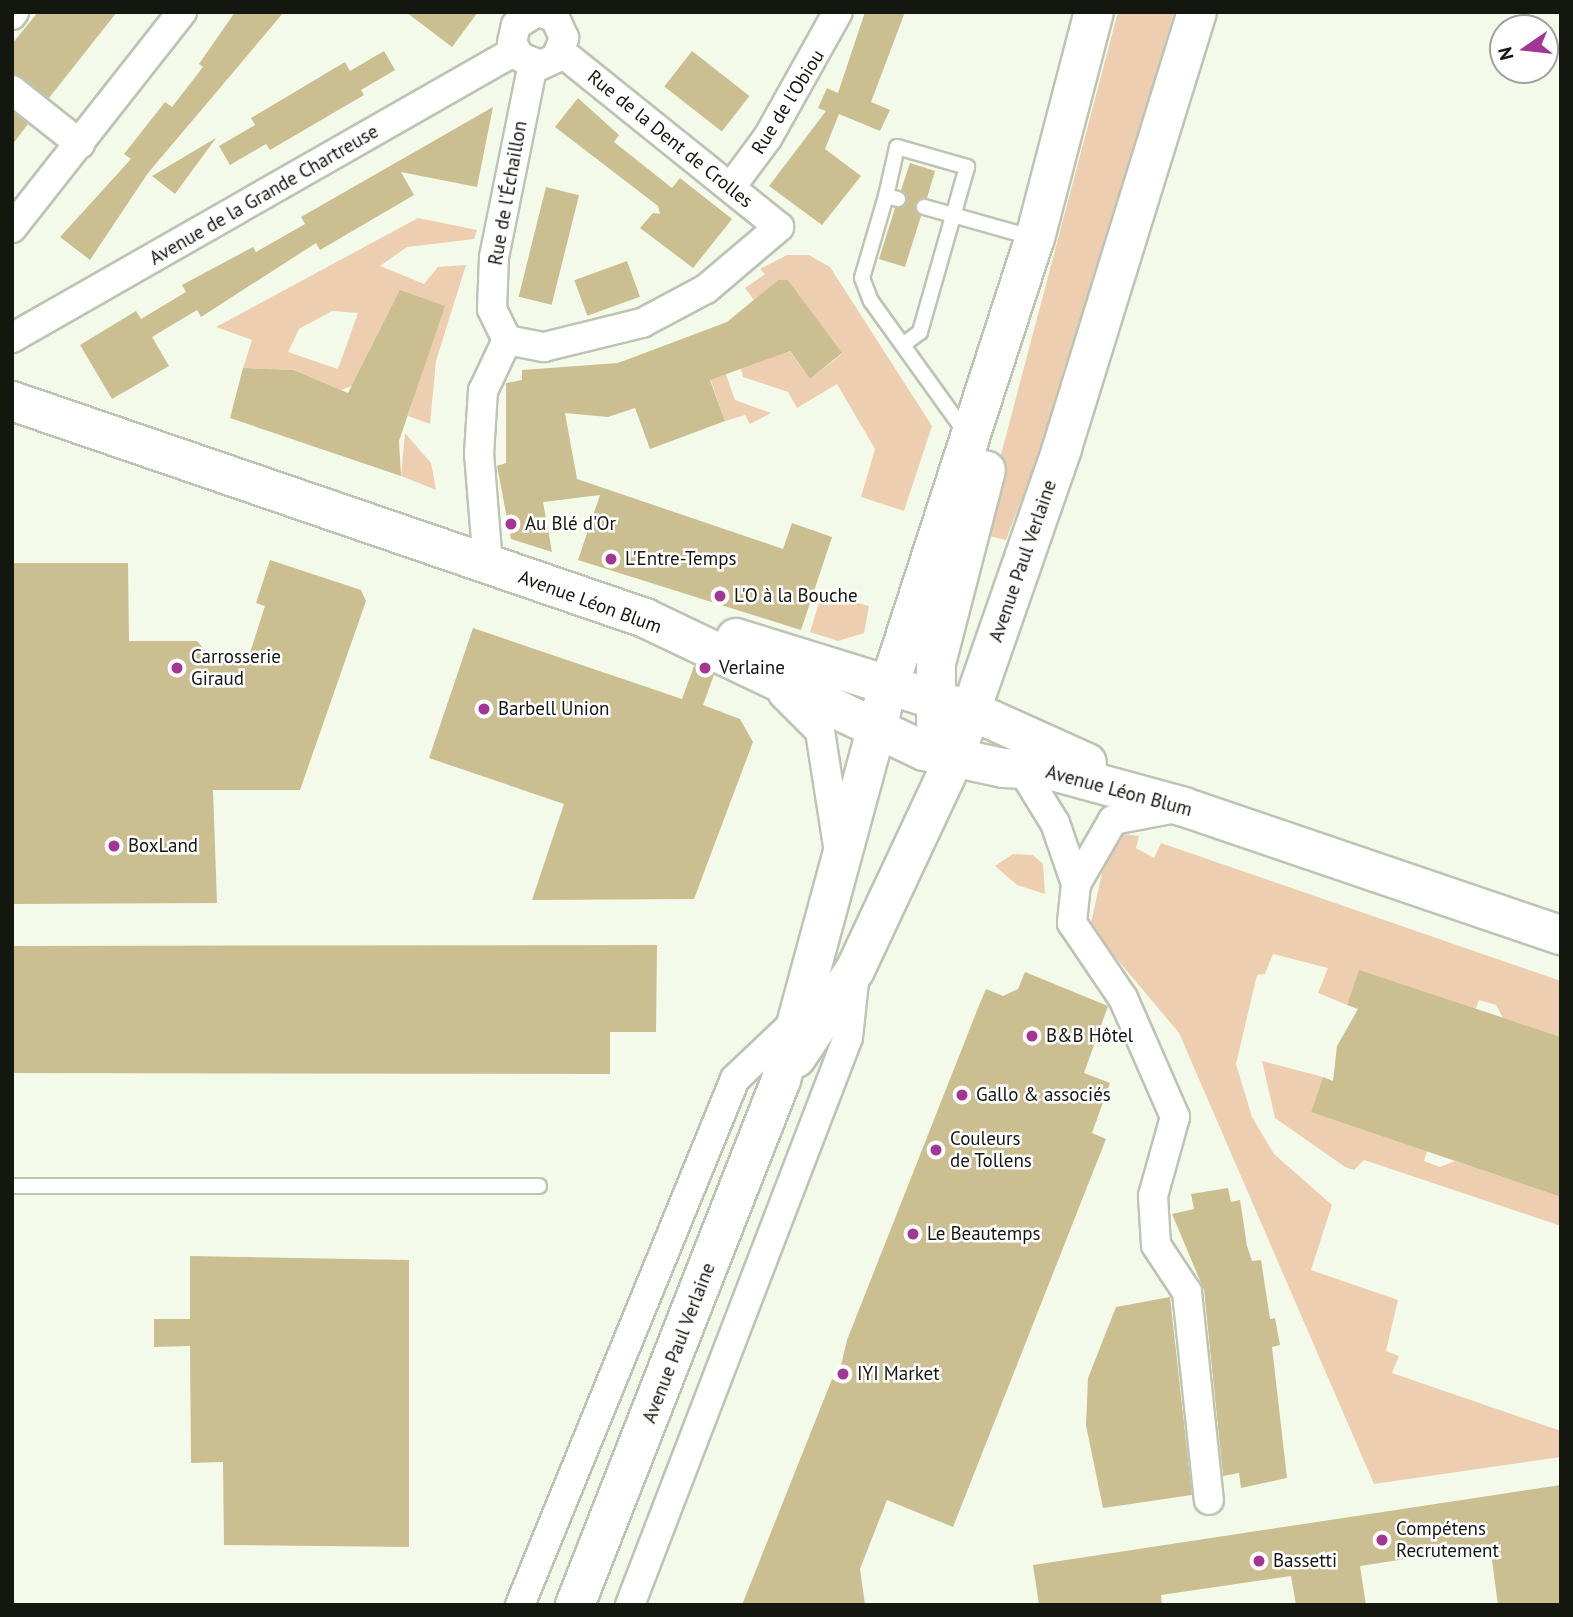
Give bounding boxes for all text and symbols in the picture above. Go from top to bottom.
north arrow [1489,14,1559,84]
text: N [1492,45,1519,63]
street label: Rue de l'Obiou [747,46,829,158]
street label: Rue de la Dent de Crolles [583,65,757,213]
street label: Rue de l'Échaillon [484,119,532,267]
street label: Avenue de la Grande Chartreuse [146,120,382,270]
street label: Avenue Paul Verlaine [984,477,1062,645]
place label: Au Blé d'Or [525,513,616,535]
marker: Au Blé d'Or [503,516,519,532]
place label: L'Entre-Temps [625,548,736,570]
marker: L'Entre-Temps [603,551,619,567]
street label: Avenue Léon Blum [515,566,665,638]
place label: L'O à la Bouche [734,585,858,607]
marker: L'O à la Bouche [712,588,728,604]
place label: Carrosserie Giraud [191,646,281,690]
place label: Verlaine [719,657,785,679]
marker: Carrosserie Giraud [169,660,185,676]
marker: Verlaine [697,660,713,676]
place label: Barbell Union [498,698,610,720]
marker: Barbell Union [476,701,492,717]
street label: Avenue Léon Blum [1043,761,1195,821]
place label: BoxLand [128,835,198,857]
marker: BoxLand [106,838,122,854]
place label: B&B Hôtel [1046,1025,1133,1047]
marker: B&B Hôtel [1024,1028,1040,1044]
place label: Gallo & associés [976,1084,1111,1106]
marker: Gallo & associés [954,1087,970,1103]
place label: Couleurs de Tollens [950,1128,1032,1172]
marker: Couleurs de Tollens [928,1142,944,1158]
place label: Le Beautemps [927,1223,1040,1245]
marker: Le Beautemps [905,1226,921,1242]
street label: Avenue Paul Verlaine [638,1259,720,1427]
place label: IYI Market [857,1363,940,1385]
marker: IYI Market [835,1366,851,1382]
place label: Compétens Recrutement [1396,1518,1499,1562]
marker: Compétens Recrutement [1374,1532,1390,1548]
place label: Bassetti [1273,1550,1337,1572]
marker: Bassetti [1251,1553,1267,1569]

